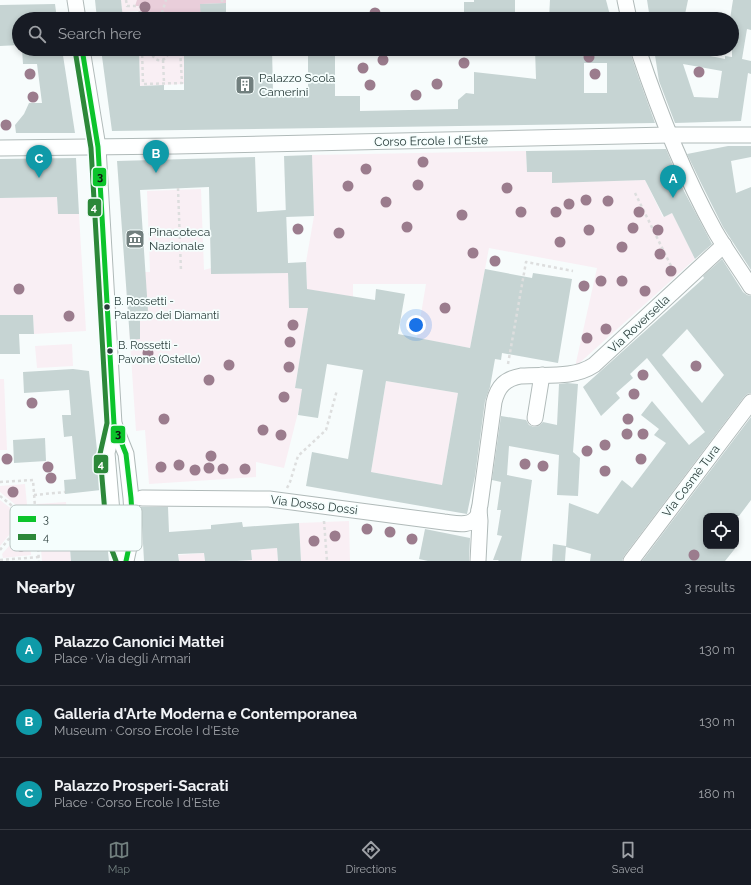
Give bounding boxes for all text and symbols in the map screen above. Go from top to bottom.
search box [12,12,739,56]
icon: search [26,23,48,45]
text: Search here [58,25,141,43]
place label: Palazzo Scola Camerini [259,71,335,99]
building icon: Palazzo Scola Camerini [234,74,256,96]
street label: Corso Ercole I d'Este [374,133,488,149]
pin: B [143,140,169,173]
pin: C [26,145,52,178]
pin: A [660,165,686,198]
line badge: 3 [92,167,107,187]
text: 3 [97,171,103,184]
line badge: 4 [87,198,102,217]
text: 4 [91,201,97,214]
place label: Pinacoteca Nazionale [149,225,210,253]
museum icon: Pinacoteca Nazionale [124,228,146,250]
street label: Via Roversella [606,292,672,356]
place label: B. Rossetti - Palazzo dei Diamanti [114,295,219,322]
marker: B. Rossetti - Palazzo dei Diamanti [102,302,112,312]
your location [406,315,426,335]
place label: B. Rossetti - Pavone (Ostello) [118,339,200,366]
marker: B. Rossetti - Pavone (Ostello) [105,346,115,356]
line badge: 3 [110,425,126,444]
text: 3 [115,428,121,441]
street label: Via Cosmè Tura [659,442,723,520]
line badge: 4 [93,454,109,474]
text: 4 [98,458,104,471]
street label: Via Dosso Dossi [270,493,358,517]
legend [10,505,142,551]
text: 3 [43,513,49,526]
map controls [703,513,739,549]
button: locate [703,513,739,549]
text: 4 [43,531,49,544]
text: Nearby [16,577,75,597]
text: 3 results [685,580,735,595]
text: Palazzo Canonici Mattei [54,633,224,651]
text: A [25,642,33,657]
text: 130 m [699,642,735,657]
text: Place · Via degli Armari [54,651,191,666]
text: Galleria d'Arte Moderna e Contemporanea [54,705,357,723]
text: B [25,714,33,729]
text: 130 m [699,714,735,729]
text: Museum · Corso Ercole I d'Este [54,723,239,738]
text: Palazzo Prosperi-Sacrati [54,777,229,795]
text: C [25,786,33,801]
text: 180 m [699,786,735,801]
text: Place · Corso Ercole I d'Este [54,795,220,810]
tab: Map [108,839,130,876]
tab: Directions [346,839,396,876]
tab: Saved [612,839,643,876]

